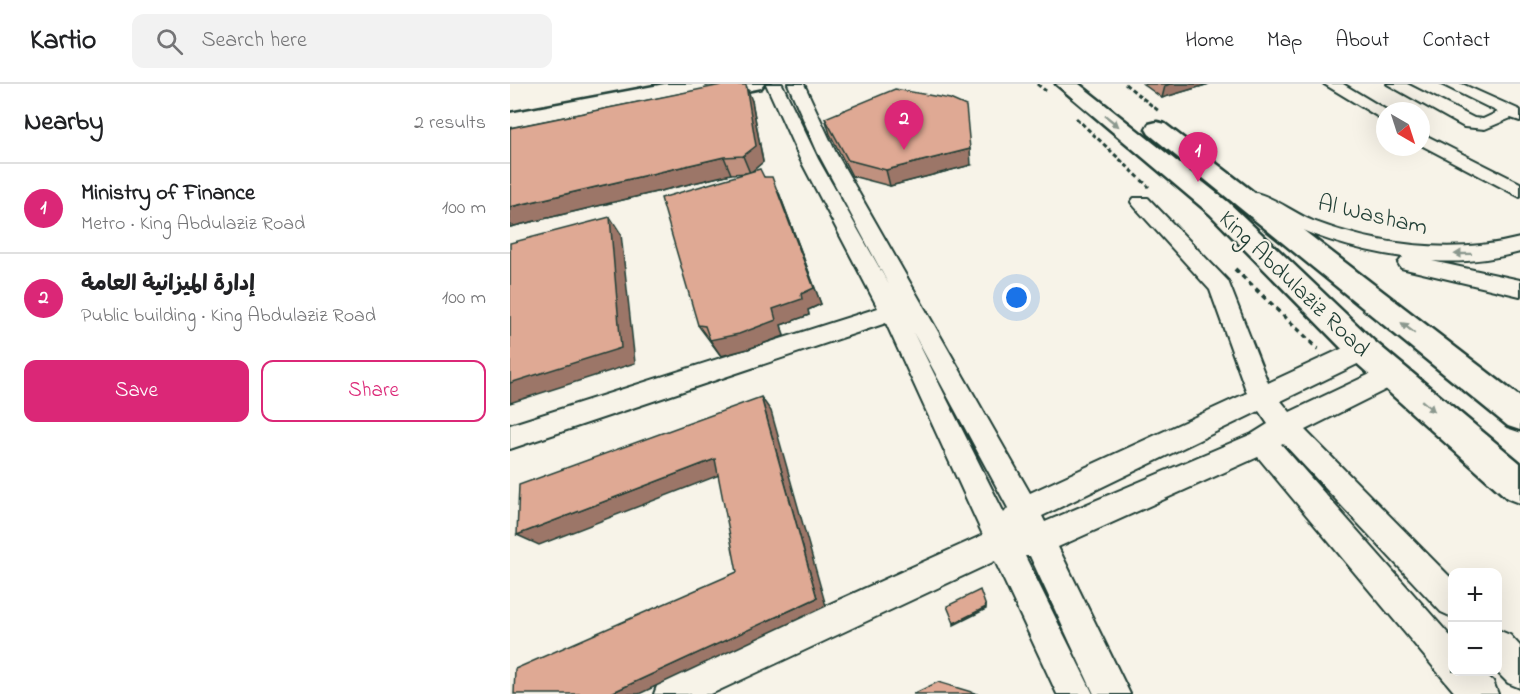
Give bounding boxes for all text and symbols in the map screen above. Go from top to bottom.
search box [132,14,552,68]
text: Kartio [30,21,96,62]
icon: search [153,25,186,58]
text: Search here [201,25,307,57]
text: Home [1185,26,1234,56]
text: Map [1267,26,1302,56]
text: About [1335,26,1389,56]
text: Contact [1422,26,1490,56]
pin: 2 [884,100,924,150]
north arrow [1376,102,1430,156]
text: Nearby [24,104,103,142]
text: 2 results [414,109,486,138]
one-way arrow [1104,114,1119,127]
pin: 1 [1178,132,1218,182]
text: Ministry of Finance [81,178,255,210]
street label: Al Washam [1314,187,1431,246]
text: 1 [40,194,47,223]
text: 100 m [442,194,486,223]
street label: King Abdulaziz Road [1210,203,1377,367]
text: Metro · King Abdulaziz Road [81,210,305,239]
one-way arrow [1454,249,1473,259]
text: إدارة الميزانية العامة [81,269,255,301]
your location [1002,283,1031,312]
text: 2 [39,284,48,313]
text: 100 m [442,284,486,313]
text: Public building · King Abdulaziz Road [81,302,376,331]
one-way arrow [1401,322,1416,334]
button: Save [24,360,249,422]
button: Share [261,360,486,422]
one-way arrow [1420,399,1435,413]
map controls [1448,568,1502,676]
button: + [1448,568,1502,622]
button: − [1448,622,1502,676]

